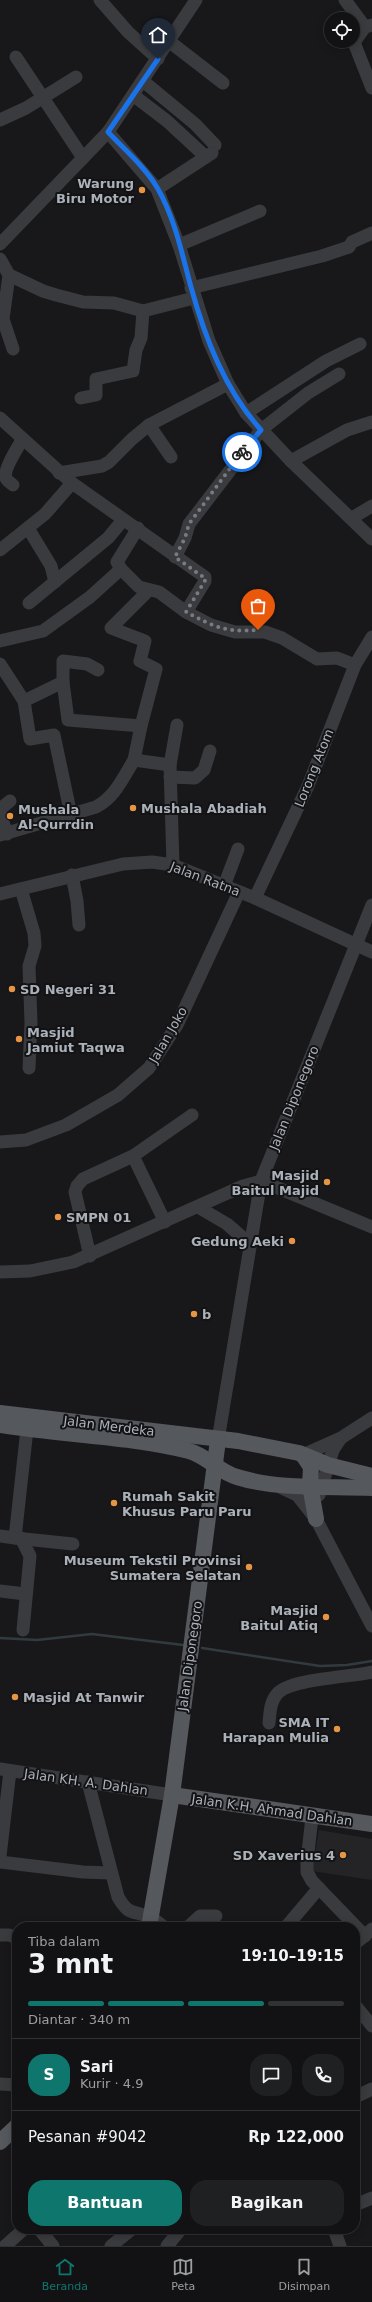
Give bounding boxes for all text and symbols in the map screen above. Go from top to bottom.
map controls [324,12,360,48]
button: locate [324,12,360,48]
pin [141,18,175,59]
icon: home [147,24,169,46]
place label: Warung Biru Motor [56,176,135,206]
marker: Warung Biru Motor [137,185,147,195]
courier [222,432,262,472]
icon: bike [231,441,253,463]
pin [241,589,275,630]
icon: bag [247,595,269,617]
street label: Lorong Atom [292,727,336,809]
place label: Mushala Abadiah [141,801,267,816]
place label: Mushala Al-Qurrdin [18,802,94,832]
marker: Mushala Abadiah [128,803,138,813]
marker: Mushala Al-Qurrdin [5,811,15,821]
street label: Jalan Ratna [167,858,242,899]
place label: SD Negeri 31 [20,982,116,997]
marker: SD Negeri 31 [7,984,17,994]
street label: Jalan Joko [145,1004,190,1067]
place label: Masjid Jamiut Taqwa [26,1025,125,1055]
marker: Masjid Jamiut Taqwa [14,1034,24,1044]
street label: Jalan Diponegoro [266,1044,322,1153]
place label: Masjid Baitul Majid [231,1168,319,1198]
marker: Masjid Baitul Majid [322,1177,332,1187]
place label: SMPN 01 [66,1210,131,1225]
marker: SMPN 01 [53,1212,63,1222]
place label: Gedung Aeki [191,1234,284,1249]
marker: Gedung Aeki [287,1236,297,1246]
place label: b [202,1307,211,1322]
marker: b [189,1309,199,1319]
street label: Jalan Merdeka [62,1413,155,1439]
place label: Rumah Sakit Khusus Paru Paru [122,1489,252,1519]
marker: Rumah Sakit Khusus Paru Paru [109,1498,119,1508]
place label: Museum Tekstil Provinsi Sumatera Selatan [64,1553,241,1583]
marker: Museum Tekstil Provinsi Sumatera Selatan [244,1562,254,1572]
street label: Jalan Diponegoro [175,1600,205,1713]
place label: Masjid Baitul Atiq [240,1603,318,1633]
marker: Masjid Baitul Atiq [321,1612,331,1622]
place label: Masjid At Tanwir [23,1690,145,1705]
marker: Masjid At Tanwir [10,1692,20,1702]
place label: SMA IT Harapan Mulia [222,1715,329,1745]
marker: SMA IT Harapan Mulia [332,1724,342,1734]
street label: Jalan KH. A. Dahlan [22,1766,149,1798]
street label: Jalan K.H. Ahmad Dahlan [190,1791,353,1829]
place label: SD Xaverius 4 [233,1848,335,1863]
marker: SD Xaverius 4 [338,1850,348,1860]
text: Tiba dalam [28,1934,100,1949]
text: 19:10–19:15 [241,1947,344,1965]
text: 3 mnt [28,1949,113,1979]
text: Diantar · 340 m [28,2012,130,2027]
button: chat [250,2054,292,2096]
button: phone [302,2054,344,2096]
text: Sari [80,2058,113,2076]
text: S [44,2066,54,2084]
text: Kurir · 4.9 [80,2076,144,2091]
text: Pesanan #9042 [28,2128,146,2146]
text: Rp 122,000 [248,2128,344,2146]
button: Bantuan [28,2180,182,2226]
button: Bagikan [190,2180,344,2226]
tab: Beranda [42,2256,88,2293]
tab: Peta [171,2256,195,2293]
tab: Disimpan [279,2256,330,2293]

